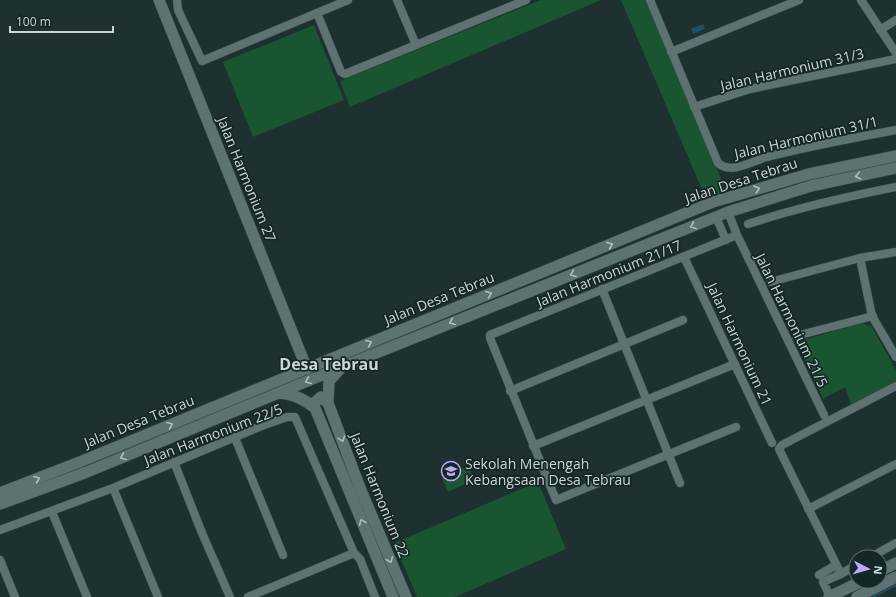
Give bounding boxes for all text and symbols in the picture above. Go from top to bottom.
scale bar [10,8,113,34]
text: 100 m [16,13,51,30]
street label: Jalan Harmonium 31/3 [716,43,866,95]
street label: Jalan Harmonium 31/1 [730,111,880,163]
street label: Jalan Harmonium 27 [212,112,281,244]
street label: Jalan Desa Tebrau [680,153,800,208]
one-way arrow [855,172,861,180]
one-way arrow [753,185,760,194]
one-way arrow [690,221,697,229]
street label: Jalan Harmonium 21/17 [532,235,684,312]
one-way arrow [606,241,613,249]
street label: Jalan Harmonium 21/5 [750,248,833,390]
street label: Jalan Desa Tebrau [379,267,497,330]
one-way arrow [569,269,576,277]
street label: Jalan Harmonium 21 [702,278,777,409]
one-way arrow [486,290,493,298]
one-way arrow [449,318,456,326]
one-way arrow [364,340,372,348]
district label: Desa Tebrau [279,353,379,375]
one-way arrow [304,376,312,384]
street label: Jalan Desa Tebrau [79,390,197,453]
street label: Jalan Harmonium 22/5 [139,399,285,470]
one-way arrow [166,421,173,429]
street label: Jalan Harmonium 22 [345,428,414,560]
one-way arrow [337,436,345,443]
one-way arrow [119,453,126,461]
place label: Sekolah Menengah Kebangsaan Desa Tebrau [465,454,631,489]
school or university icon: Sekolah Menengah Kebangsaan Desa Tebrau [440,460,462,482]
one-way arrow [33,476,40,484]
one-way arrow [358,519,366,526]
north arrow [848,549,888,589]
one-way arrow [385,556,393,564]
text: N [871,565,886,575]

